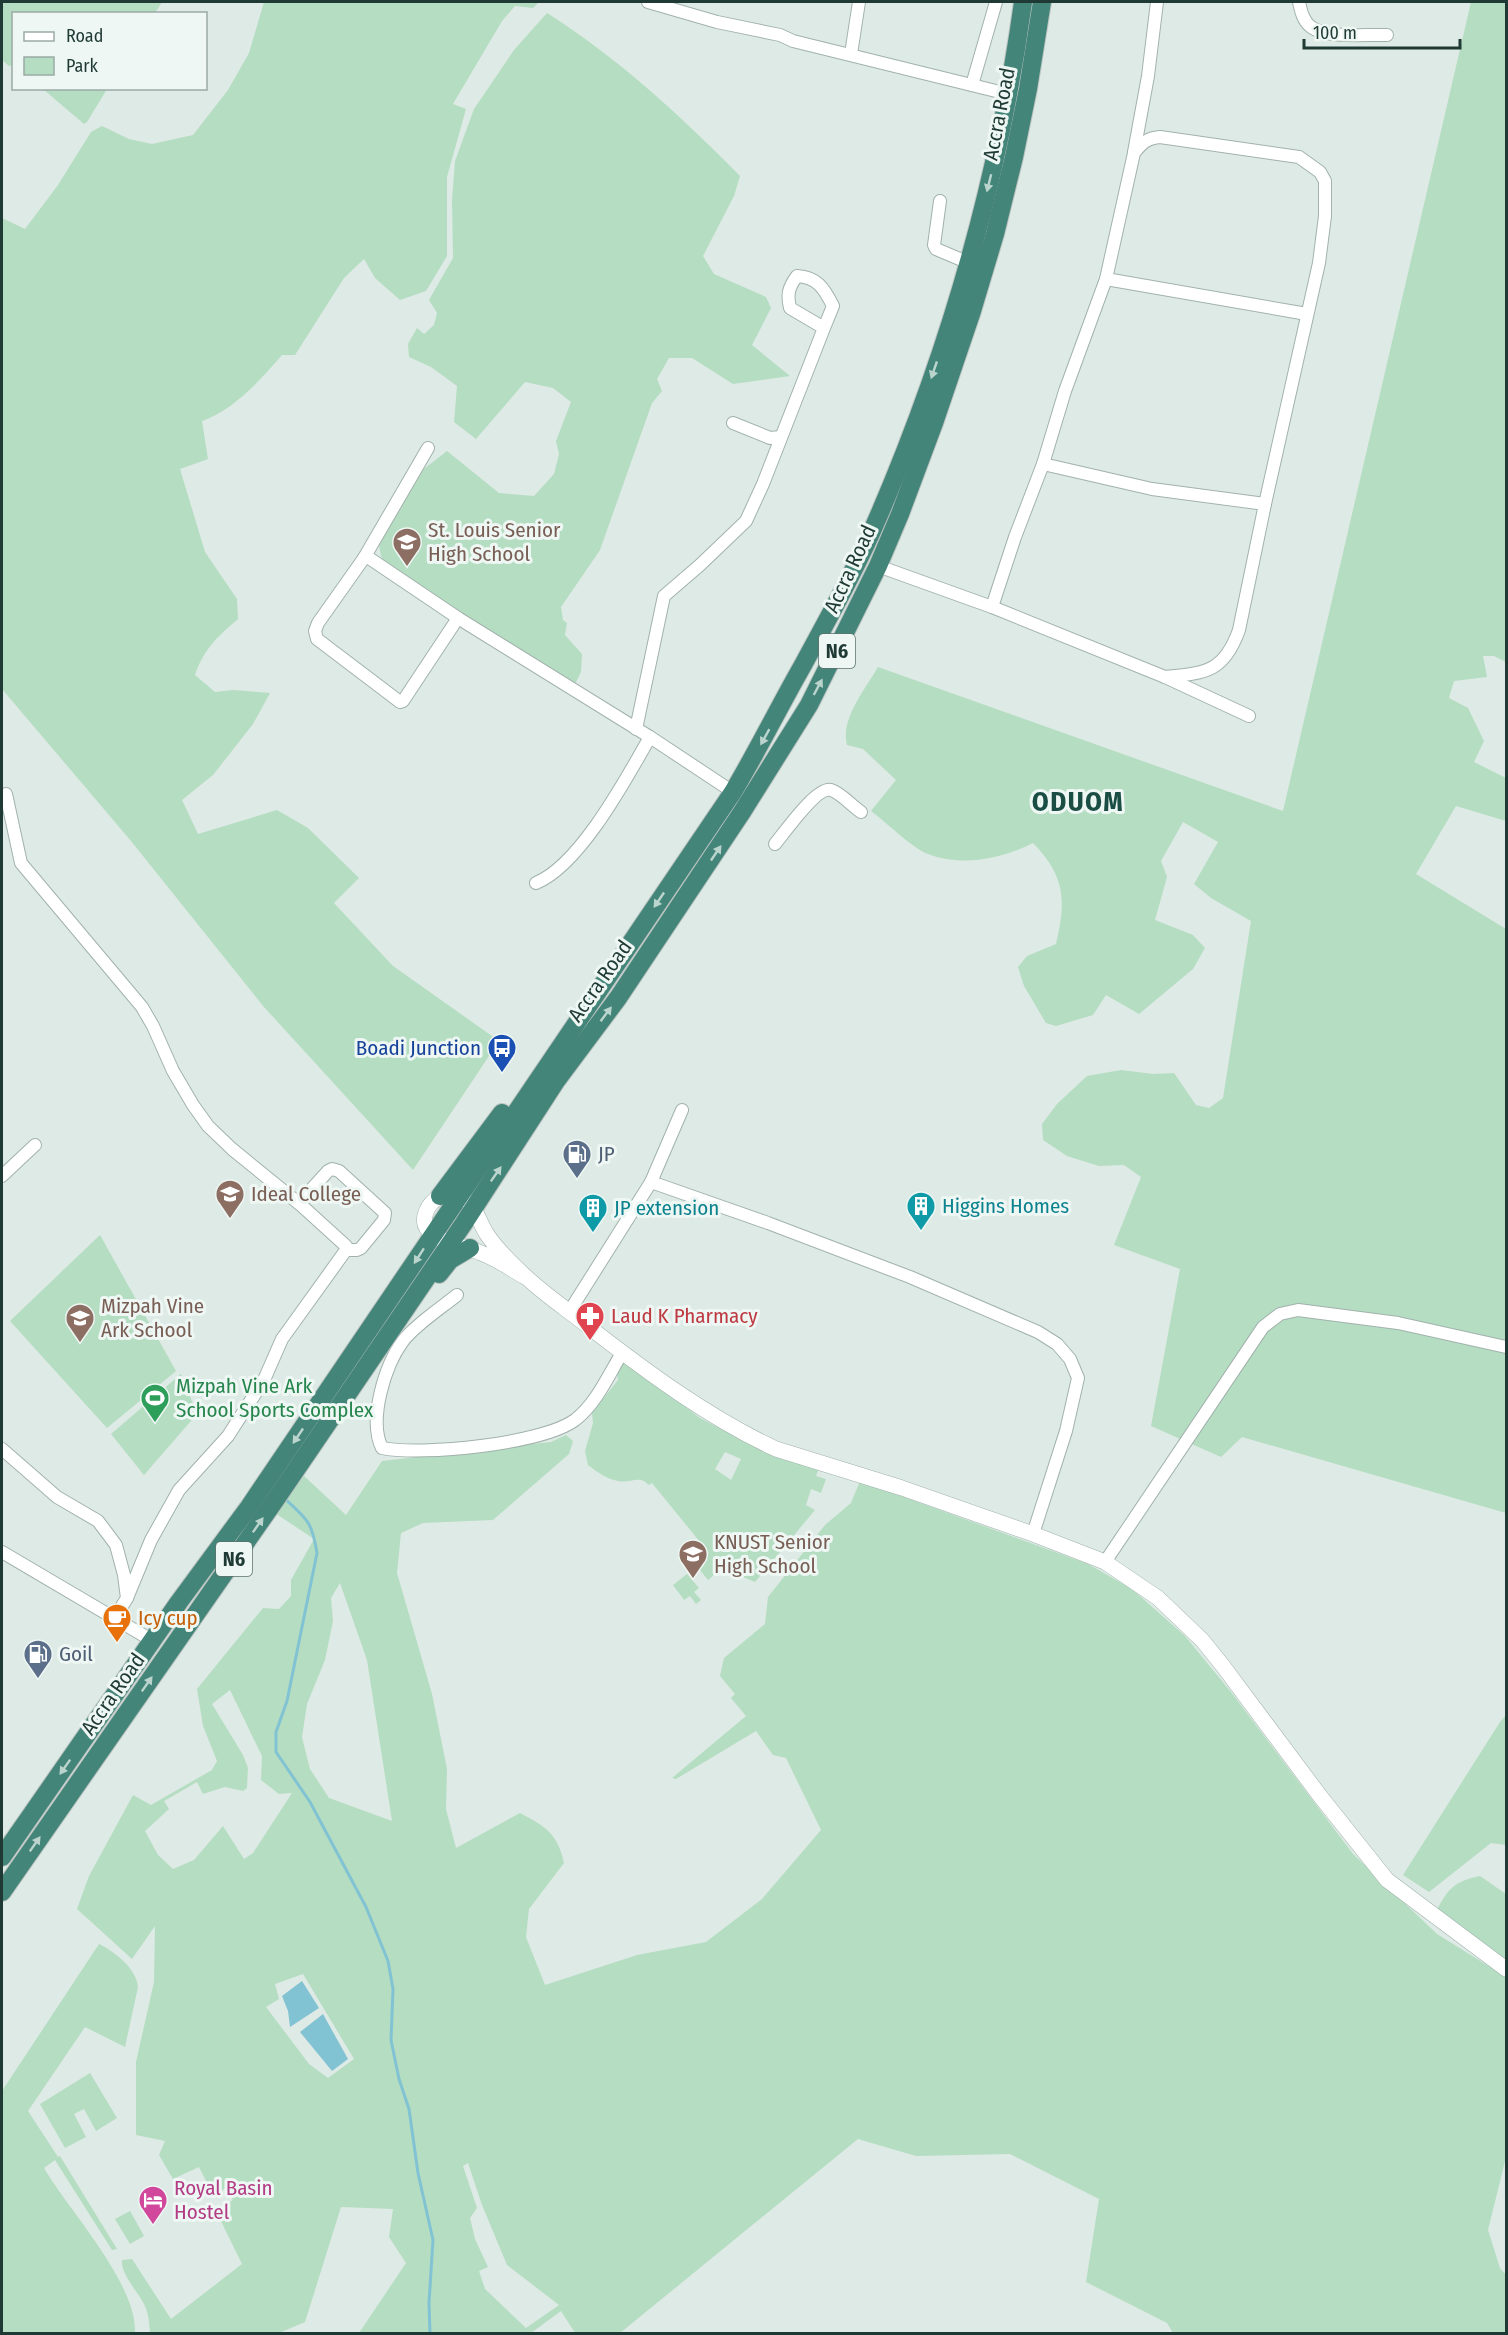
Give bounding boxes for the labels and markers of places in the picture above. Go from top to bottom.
place label: St. Louis Senior High School [428,517,561,567]
school or university icon: St. Louis Senior High School [391,526,423,568]
bus stop icon: Boadi Junction [486,1032,518,1074]
place label: Boadi Junction [356,1035,481,1061]
fuel station icon: JP [561,1138,593,1180]
place label: JP [598,1141,615,1167]
school or university icon: Ideal College [214,1178,246,1220]
place label: Ideal College [251,1181,361,1207]
building icon: Higgins Homes [905,1190,937,1232]
building icon: JP extension [577,1192,609,1234]
place label: Higgins Homes [942,1193,1069,1219]
place label: JP extension [614,1195,719,1221]
place label: Mizpah Vine Ark School [101,1293,204,1343]
pharmacy icon: Laud K Pharmacy [574,1300,606,1342]
school or university icon: Mizpah Vine Ark School [64,1302,96,1344]
place label: Laud K Pharmacy [611,1303,758,1329]
place label: Mizpah Vine Ark School Sports Complex [176,1373,374,1423]
sports icon: Mizpah Vine Ark School Sports Complex [139,1382,171,1424]
place label: KNUST Senior High School [714,1529,831,1579]
school or university icon: KNUST Senior High School [677,1538,709,1580]
cafe icon: Icy cup [101,1602,133,1644]
place label: Icy cup [138,1605,198,1631]
fuel station icon: Goil [22,1638,54,1680]
place label: Goil [59,1641,93,1667]
place label: Royal Basin Hostel [174,2175,273,2225]
hotel icon: Royal Basin Hostel [137,2184,169,2226]

